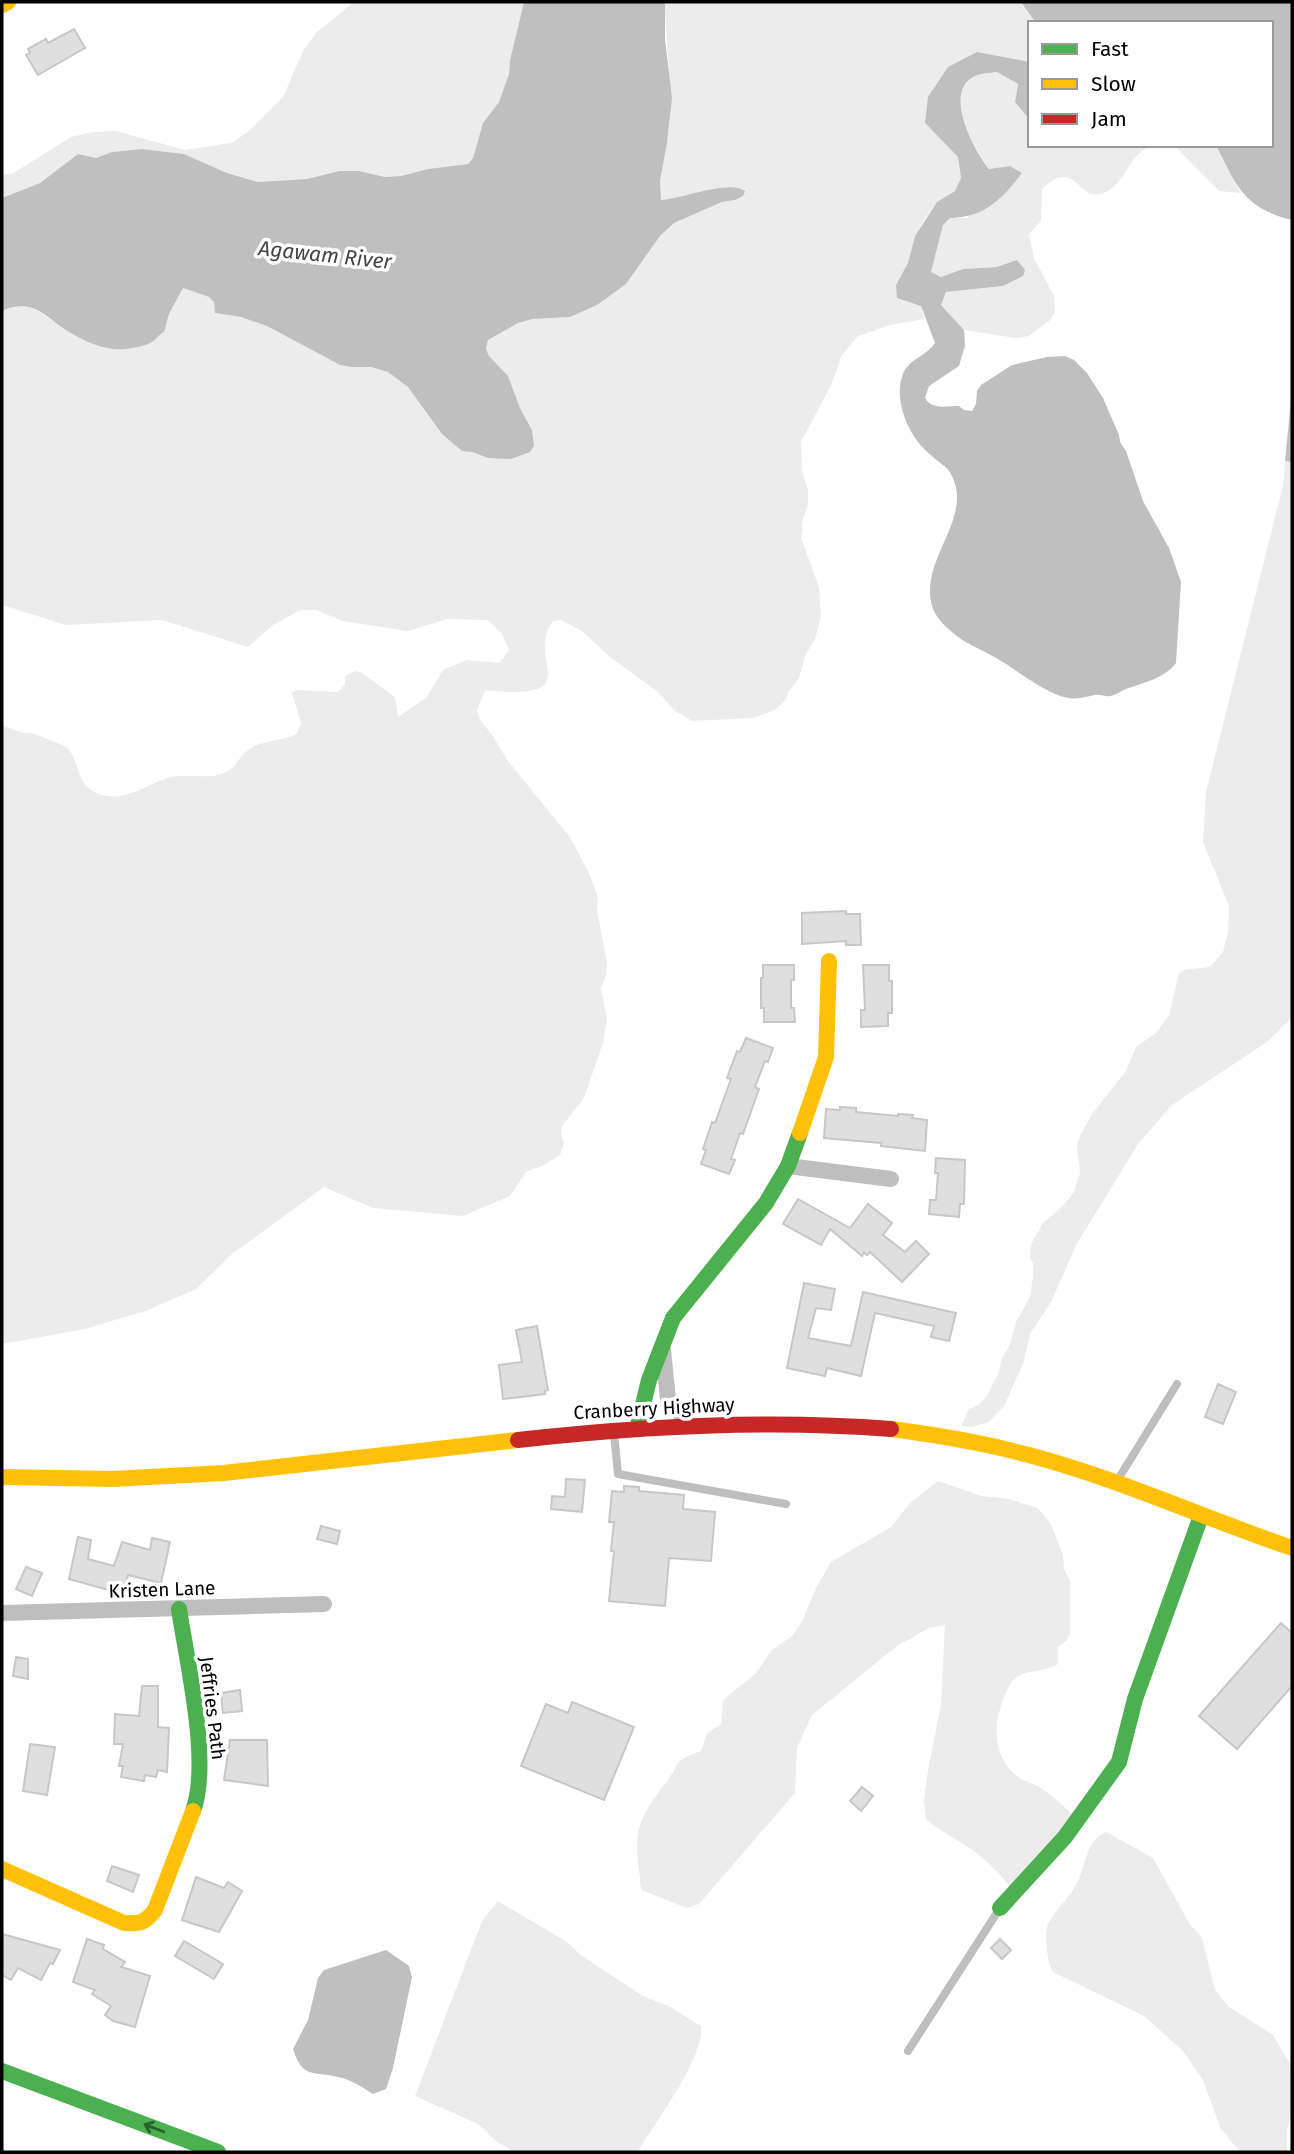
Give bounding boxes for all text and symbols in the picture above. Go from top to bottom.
legend [1028,21,1273,147]
text: Fast [1091,36,1129,62]
text: Slow [1091,71,1136,97]
text: Jam [1091,106,1127,132]
water label: Agawam River [256,235,394,275]
street label: Cranberry Highway [573,1393,736,1424]
street label: Kristen Lane [108,1576,216,1603]
street label: Jeffries Path [195,1655,230,1761]
one-way arrow [144,2121,166,2134]

